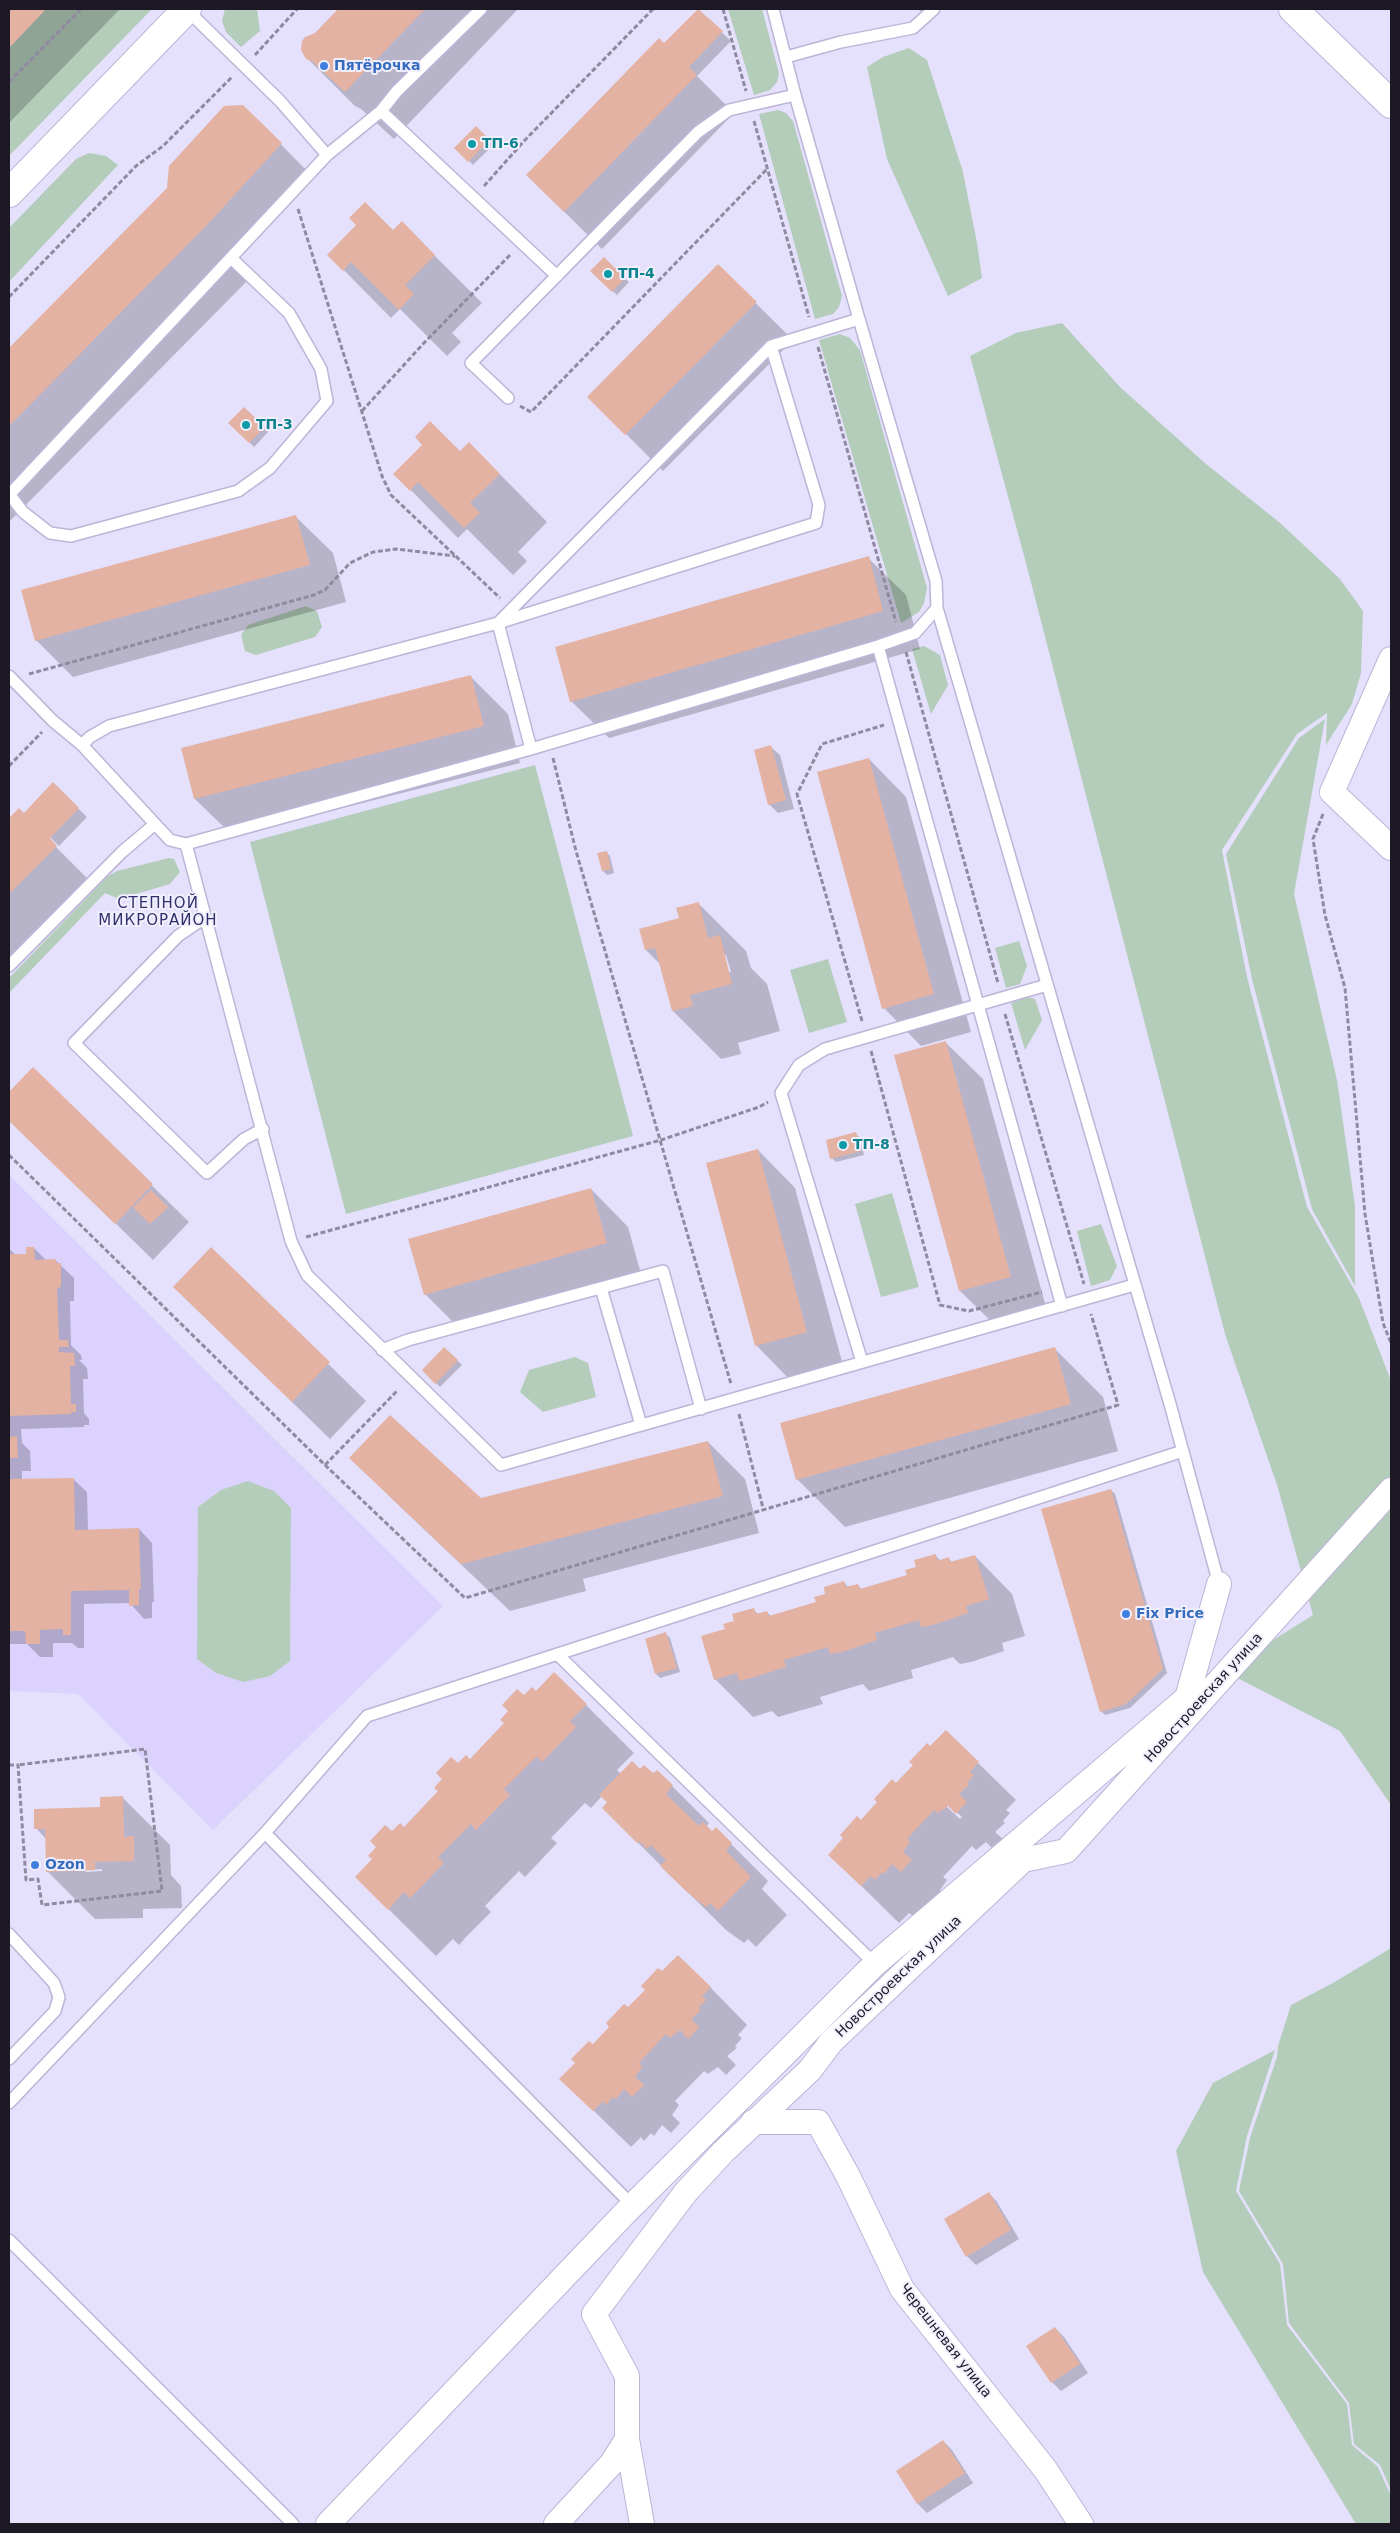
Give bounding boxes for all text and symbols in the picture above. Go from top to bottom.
place label: Пятёрочка [334,58,421,74]
marker: Пятёрочка [318,60,330,72]
place label: ТП-6 [482,136,519,152]
marker: ТП-6 [466,138,478,150]
place label: ТП-4 [618,266,655,282]
marker: ТП-4 [602,268,614,280]
place label: ТП-3 [256,417,293,433]
marker: ТП-3 [240,419,252,431]
district label: СТЕПНОЙ МИКРОРАЙОН [97,895,219,930]
place label: ТП-8 [853,1137,890,1153]
marker: ТП-8 [837,1139,849,1151]
place label: Fix Price [1136,1606,1204,1622]
marker: Fix Price [1120,1608,1132,1620]
street label: Новостроевская улица [1142,1630,1266,1766]
place label: Ozon [45,1857,85,1873]
marker: Ozon [29,1859,41,1871]
street label: Новостроевская улица [833,1913,965,2041]
street label: Черешневая улица [895,2280,995,2402]

